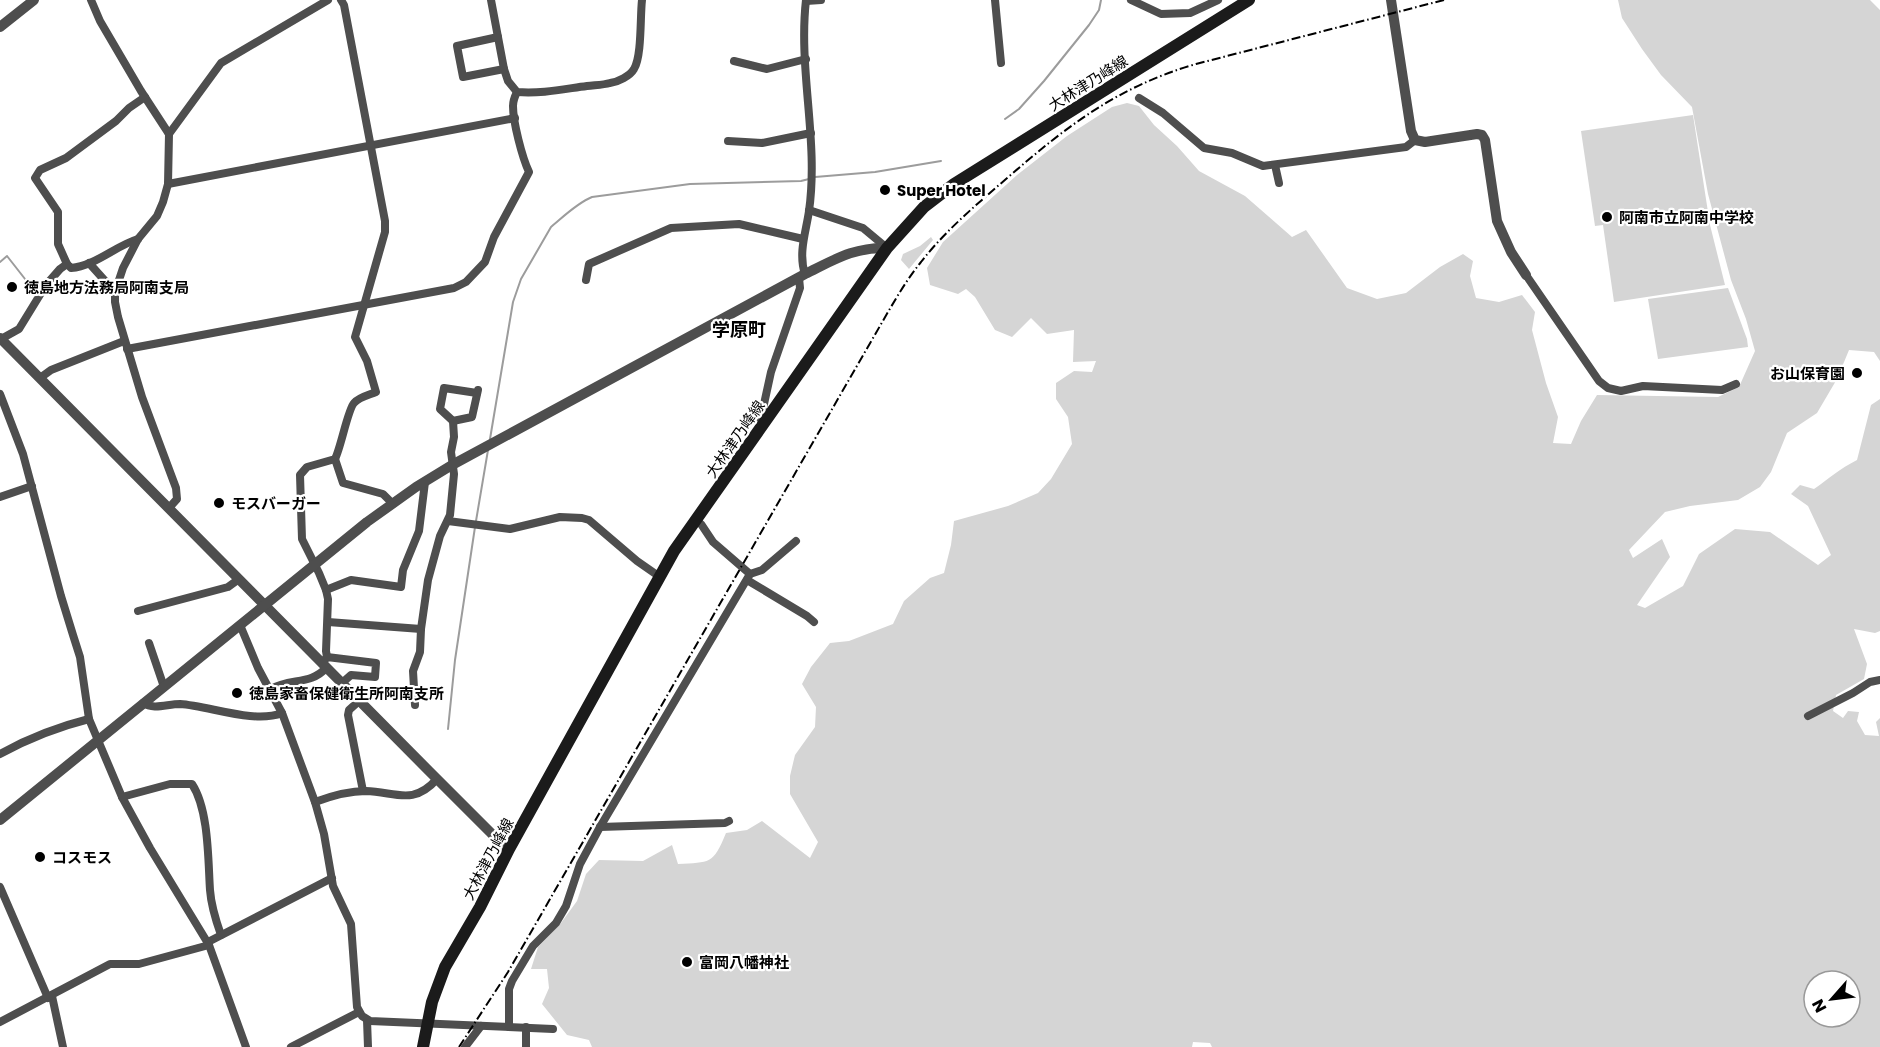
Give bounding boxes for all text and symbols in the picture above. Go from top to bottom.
street label: 大林津乃峰線 [1044,50,1132,116]
place label: Super Hotel [897,180,986,201]
marker: Super Hotel [878,183,892,197]
place label: 阿南市立阿南中学校 [1619,207,1754,228]
marker: 阿南市立阿南中学校 [1600,210,1614,224]
place label: 徳島地方法務局阿南支局 [24,277,189,298]
marker: 徳島地方法務局阿南支局 [5,280,19,294]
district label: 学原町 [712,317,766,342]
place label: お山保育園 [1770,363,1845,384]
marker: お山保育園 [1850,366,1864,380]
street label: 大林津乃峰線 [701,396,769,482]
place label: モスバーガー [231,493,321,514]
marker: モスバーガー [212,496,226,510]
place label: 徳島家畜保健衛生所阿南支所 [249,683,444,704]
marker: 徳島家畜保健衛生所阿南支所 [230,686,244,700]
street label: 大林津乃峰線 [458,814,518,904]
place label: コスモス [52,847,112,868]
marker: コスモス [33,850,47,864]
place label: 富岡八幡神社 [699,952,789,973]
marker: 富岡八幡神社 [680,955,694,969]
north arrow [1802,969,1862,1029]
text: N [1806,995,1832,1017]

